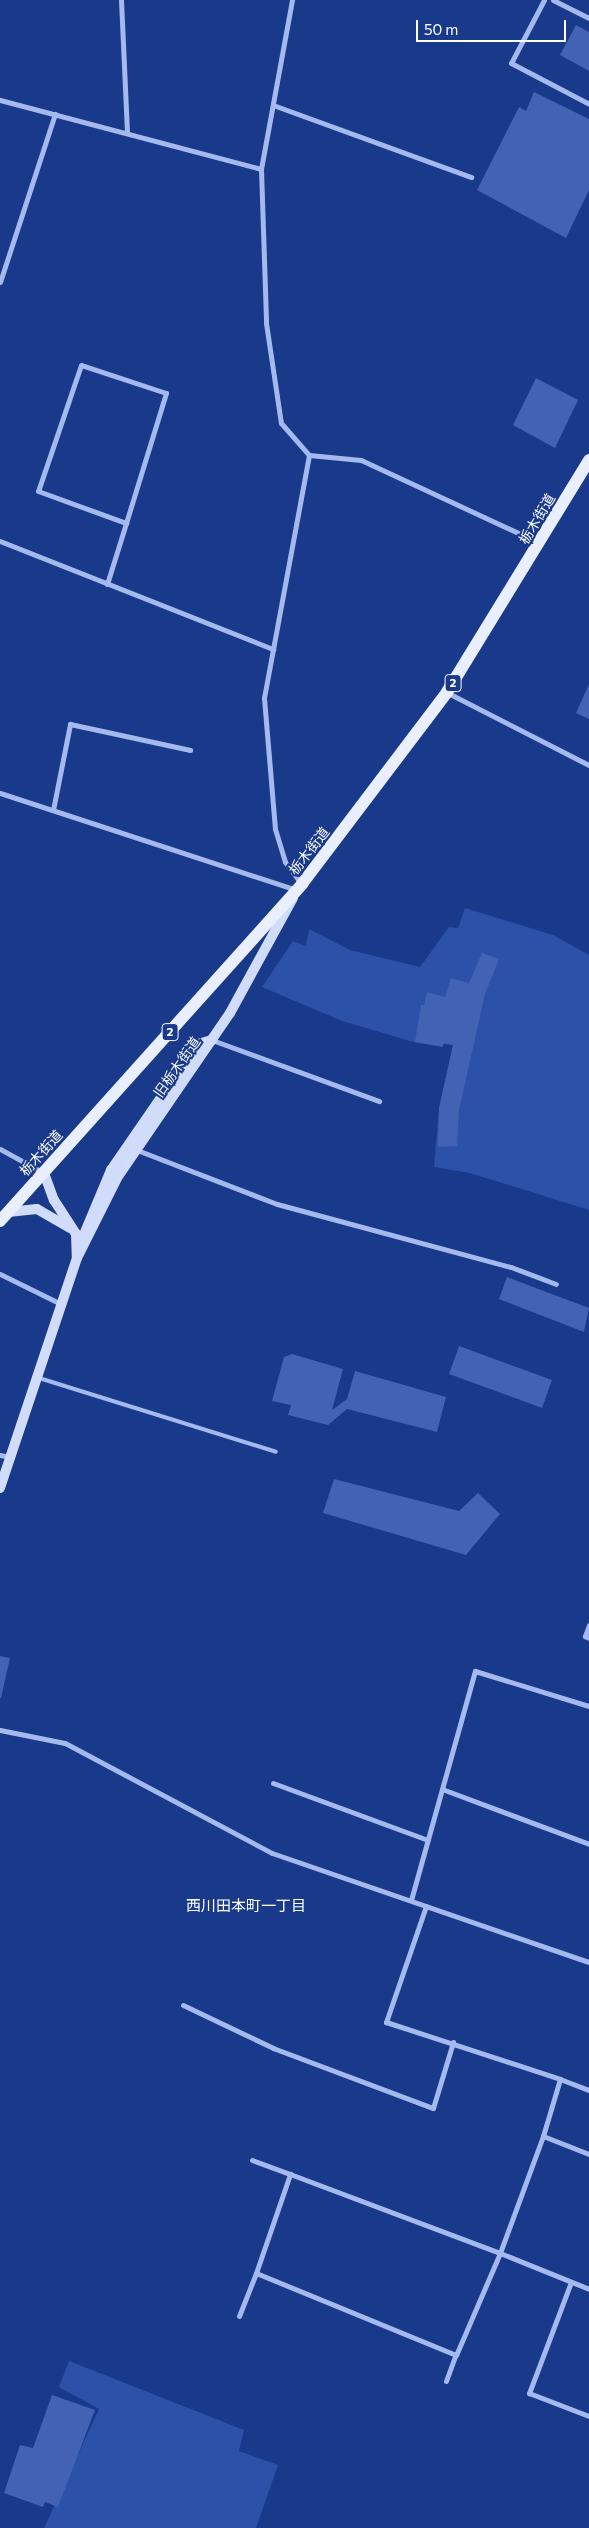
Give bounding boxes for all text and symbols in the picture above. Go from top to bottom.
scale bar [419,10,569,42]
text: 50 m [424,20,458,38]
street label: 栃木街道 [515,491,559,547]
road number: 2 [444,674,462,692]
street label: 栃木街道 [285,824,333,878]
road number: 2 [161,1022,179,1042]
street label: 旧栃木街道 [150,1034,204,1100]
street label: 栃木街道 [16,1127,66,1179]
district label: 西川田本町一丁目 [186,1897,306,1915]

